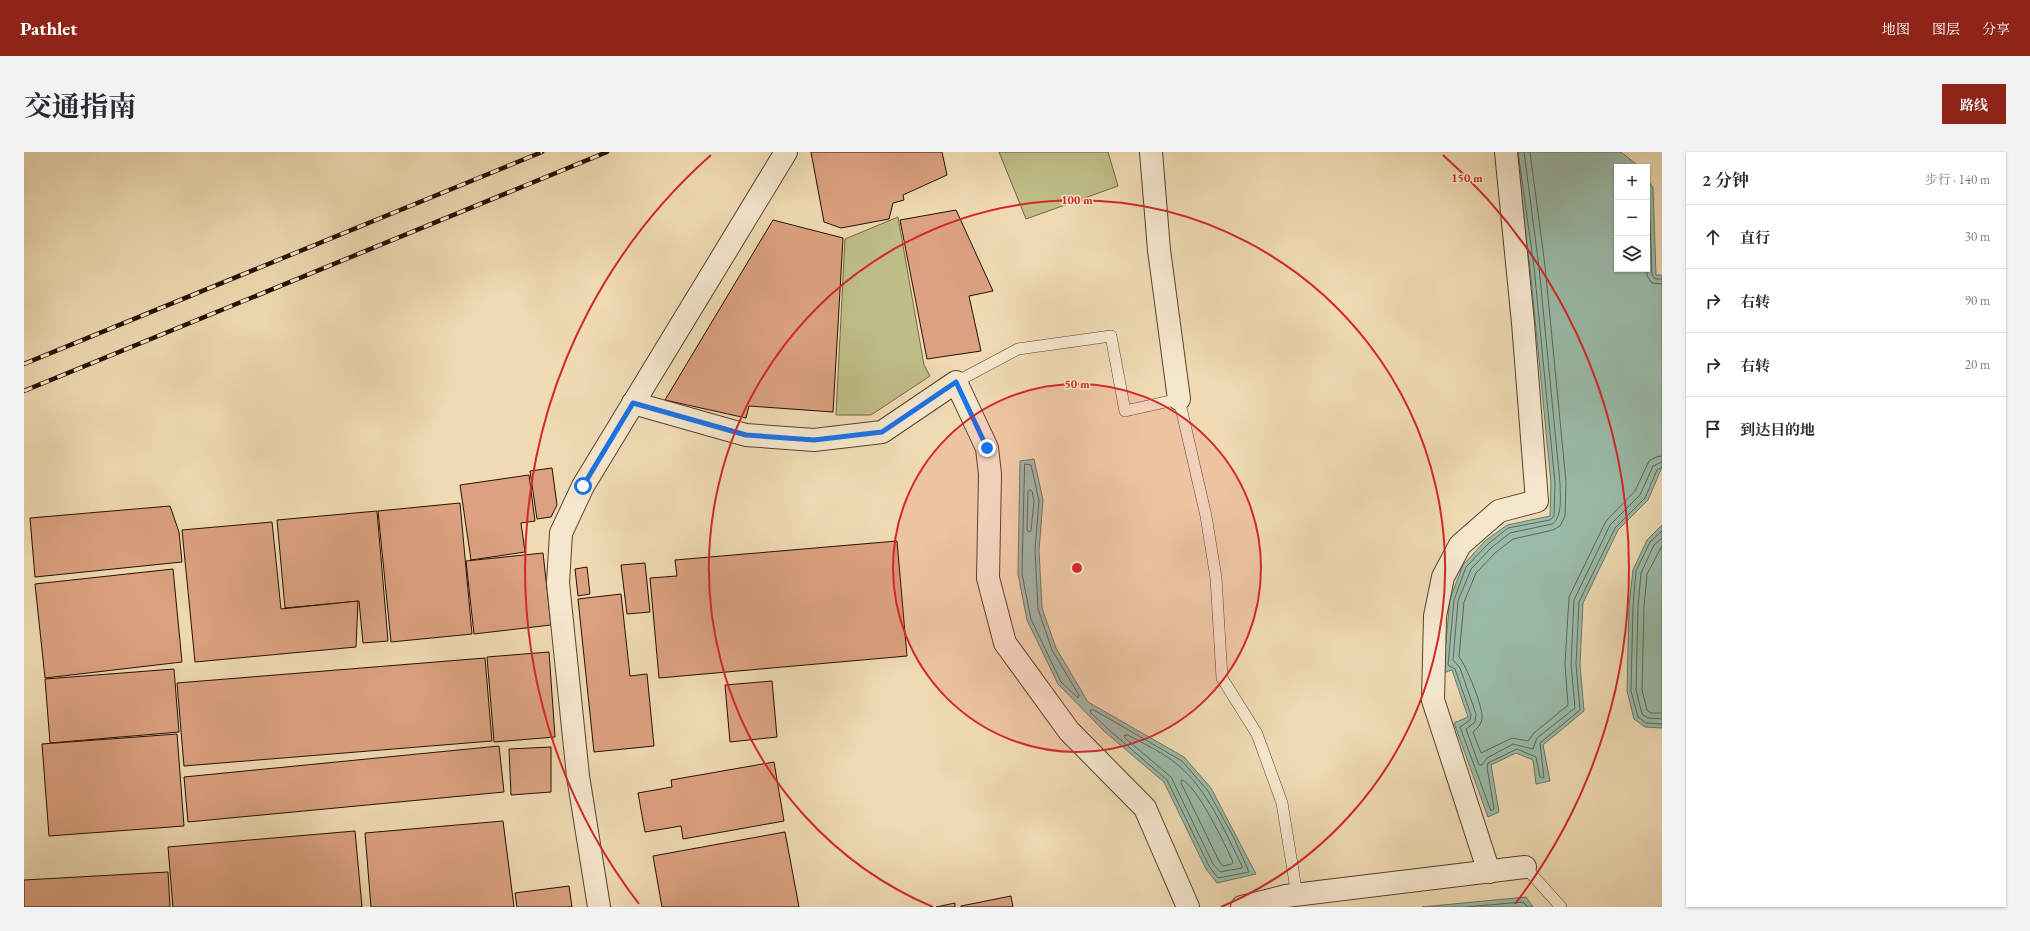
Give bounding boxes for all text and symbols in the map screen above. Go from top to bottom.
text: Pathlet [20,16,77,41]
text: 地图 [1882,20,1910,38]
text: 图层 [1932,20,1960,38]
text: 分享 [1982,20,2010,38]
button: 路线 [1942,84,2006,124]
text: 交通指南 [24,88,136,124]
map controls [1614,164,1650,272]
button: + [1614,164,1650,200]
text: 2 分钟 [1702,169,1749,191]
text: 150 m [1451,170,1483,186]
text: 步行 · 140 m [1925,171,1990,188]
text: 100 m [1061,192,1093,208]
button: − [1614,200,1650,236]
icon: ahead [1702,226,1724,248]
text: 直行 [1740,228,1770,247]
text: 30 m [1965,228,1990,245]
button: layers [1614,236,1650,272]
icon: right [1702,290,1724,312]
text: 右转 [1740,292,1770,311]
text: 90 m [1965,292,1990,309]
icon: right [1702,354,1724,376]
text: 右转 [1740,356,1770,375]
text: 20 m [1965,356,1990,373]
text: 50 m [1064,376,1090,392]
icon: arrive [1702,418,1724,440]
text: 到达目的地 [1740,420,1815,439]
route end [978,439,996,457]
route start [574,477,592,495]
centre of rings [1070,561,1084,575]

